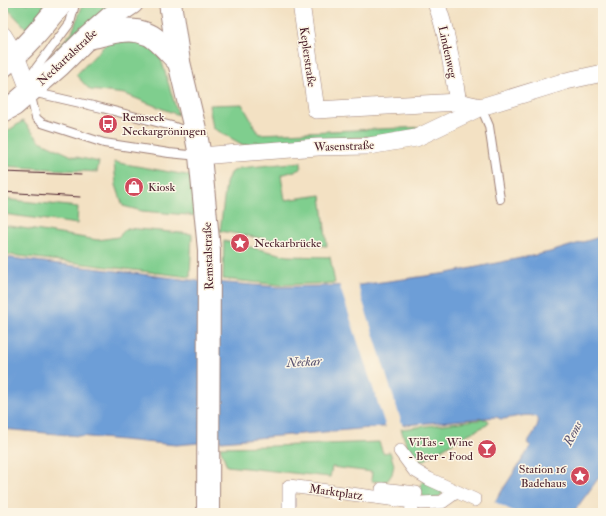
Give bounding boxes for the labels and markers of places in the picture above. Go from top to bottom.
place label: Remseck Neckargröningen [122,110,206,139]
bus stop icon: Remseck Neckargröningen [97,113,119,135]
shop icon: Kiosk [123,176,145,198]
place label: Kiosk [148,180,175,195]
place icon: Neckarbrücke [229,232,251,254]
place label: Neckarbrücke [254,236,321,251]
place label: ViTas - Wine - Beer - Food [408,435,473,464]
bar icon: ViTas - Wine - Beer - Food [476,438,498,460]
place label: Station 16 Badehaus [519,462,567,491]
place icon: Station 16 Badehaus [569,465,591,487]

